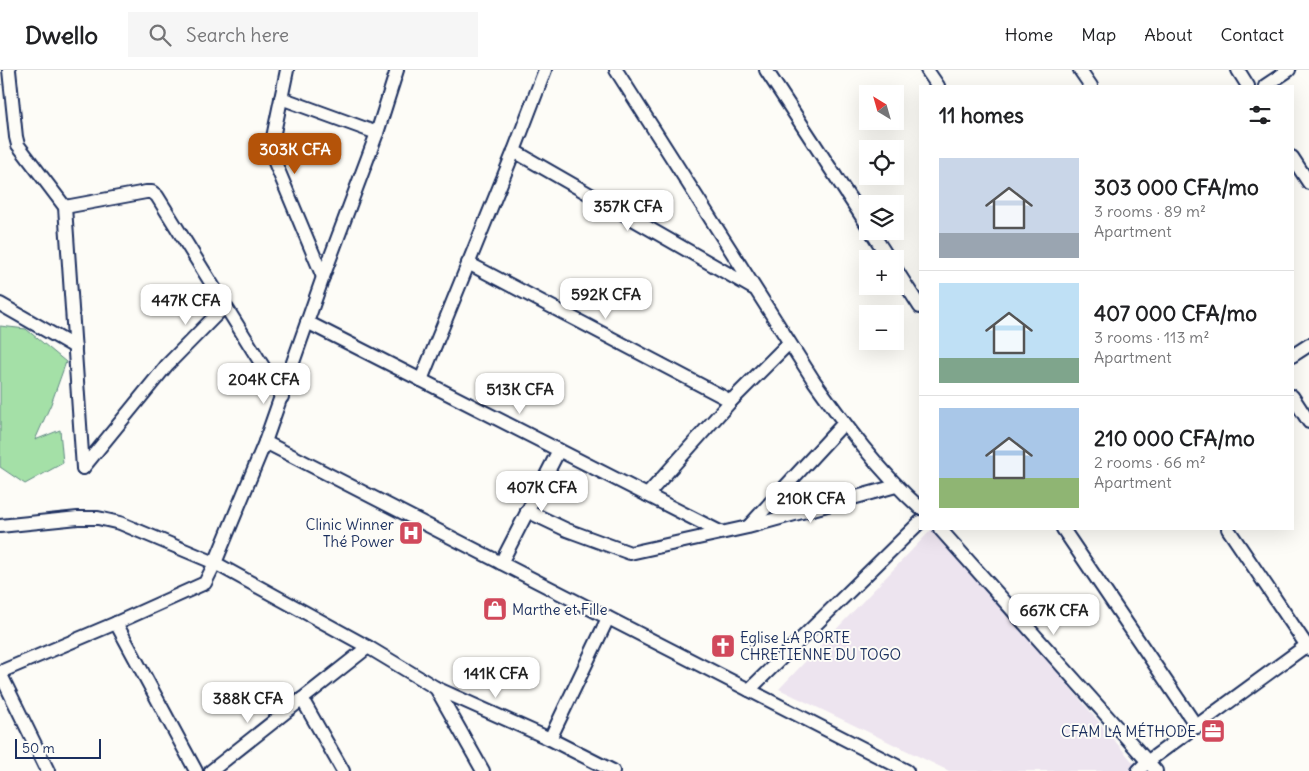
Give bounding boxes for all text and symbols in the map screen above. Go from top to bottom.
search box [128,12,478,57]
text: Dwello [25,20,98,50]
icon: search [146,21,174,49]
text: Search here [186,23,289,47]
text: Home [1005,23,1053,46]
text: Map [1081,23,1116,46]
text: About [1144,23,1192,46]
text: Contact [1220,23,1284,46]
north arrow [859,85,904,130]
map controls [859,85,904,350]
icon: filters [1246,101,1274,129]
text: 11 homes [939,102,1024,129]
pin: 303K CFA [243,132,347,175]
text: 303K CFA [259,139,331,159]
button: locate [859,140,904,185]
text: 303 000 CFA/mo [1094,174,1259,201]
icon: home [979,178,1039,238]
pin: 357K CFA [576,190,680,232]
button: layers [859,195,904,240]
text: 357K CFA [594,196,662,216]
text: 3 rooms · 89 m² [1094,201,1206,221]
text: Apartment [1094,221,1172,241]
button: + [859,250,904,295]
pin: 592K CFA [554,278,658,320]
pin: 447K CFA [134,284,238,326]
text: 592K CFA [571,284,641,304]
text: 447K CFA [152,290,220,310]
text: 407 000 CFA/mo [1094,300,1257,327]
icon: home [979,303,1039,363]
button: − [859,305,904,350]
text: 3 rooms · 113 m² [1094,327,1209,347]
text: Apartment [1094,347,1172,367]
pin: 204K CFA [212,362,316,405]
text: 204K CFA [228,369,300,389]
pin: 513K CFA [468,372,572,415]
text: 513K CFA [486,379,554,399]
text: 210 000 CFA/mo [1094,425,1255,452]
icon: home [979,428,1039,488]
text: 2 rooms · 66 m² [1094,452,1206,472]
pin: 407K CFA [490,470,594,513]
text: Apartment [1094,472,1172,492]
text: 407K CFA [507,477,577,497]
pin: 210K CFA [759,482,863,524]
text: 210K CFA [777,488,845,508]
place label: Clinic Winner Thé Power [306,515,394,551]
hospital icon: Clinic Winner Thé Power [398,520,424,546]
pin: 667K CFA [1002,594,1106,636]
shop icon: Marthe et Fille [482,596,508,622]
place label: Marthe et Fille [512,600,607,619]
text: 667K CFA [1019,600,1089,620]
place label: Eglise LA PORTE CHRETIENNE DU TOGO [740,628,901,664]
church icon: Eglise LA PORTE CHRETIENNE DU TOGO [710,633,736,659]
pin: 141K CFA [444,656,548,699]
text: 141K CFA [464,663,528,683]
pin: 388K CFA [196,682,300,724]
text: 388K CFA [213,688,283,708]
office icon: CFAM LA MÉTHODE [1200,718,1226,744]
place label: CFAM LA MÉTHODE [1061,722,1196,741]
scale bar [15,736,101,759]
text: 50 m [22,739,55,757]

